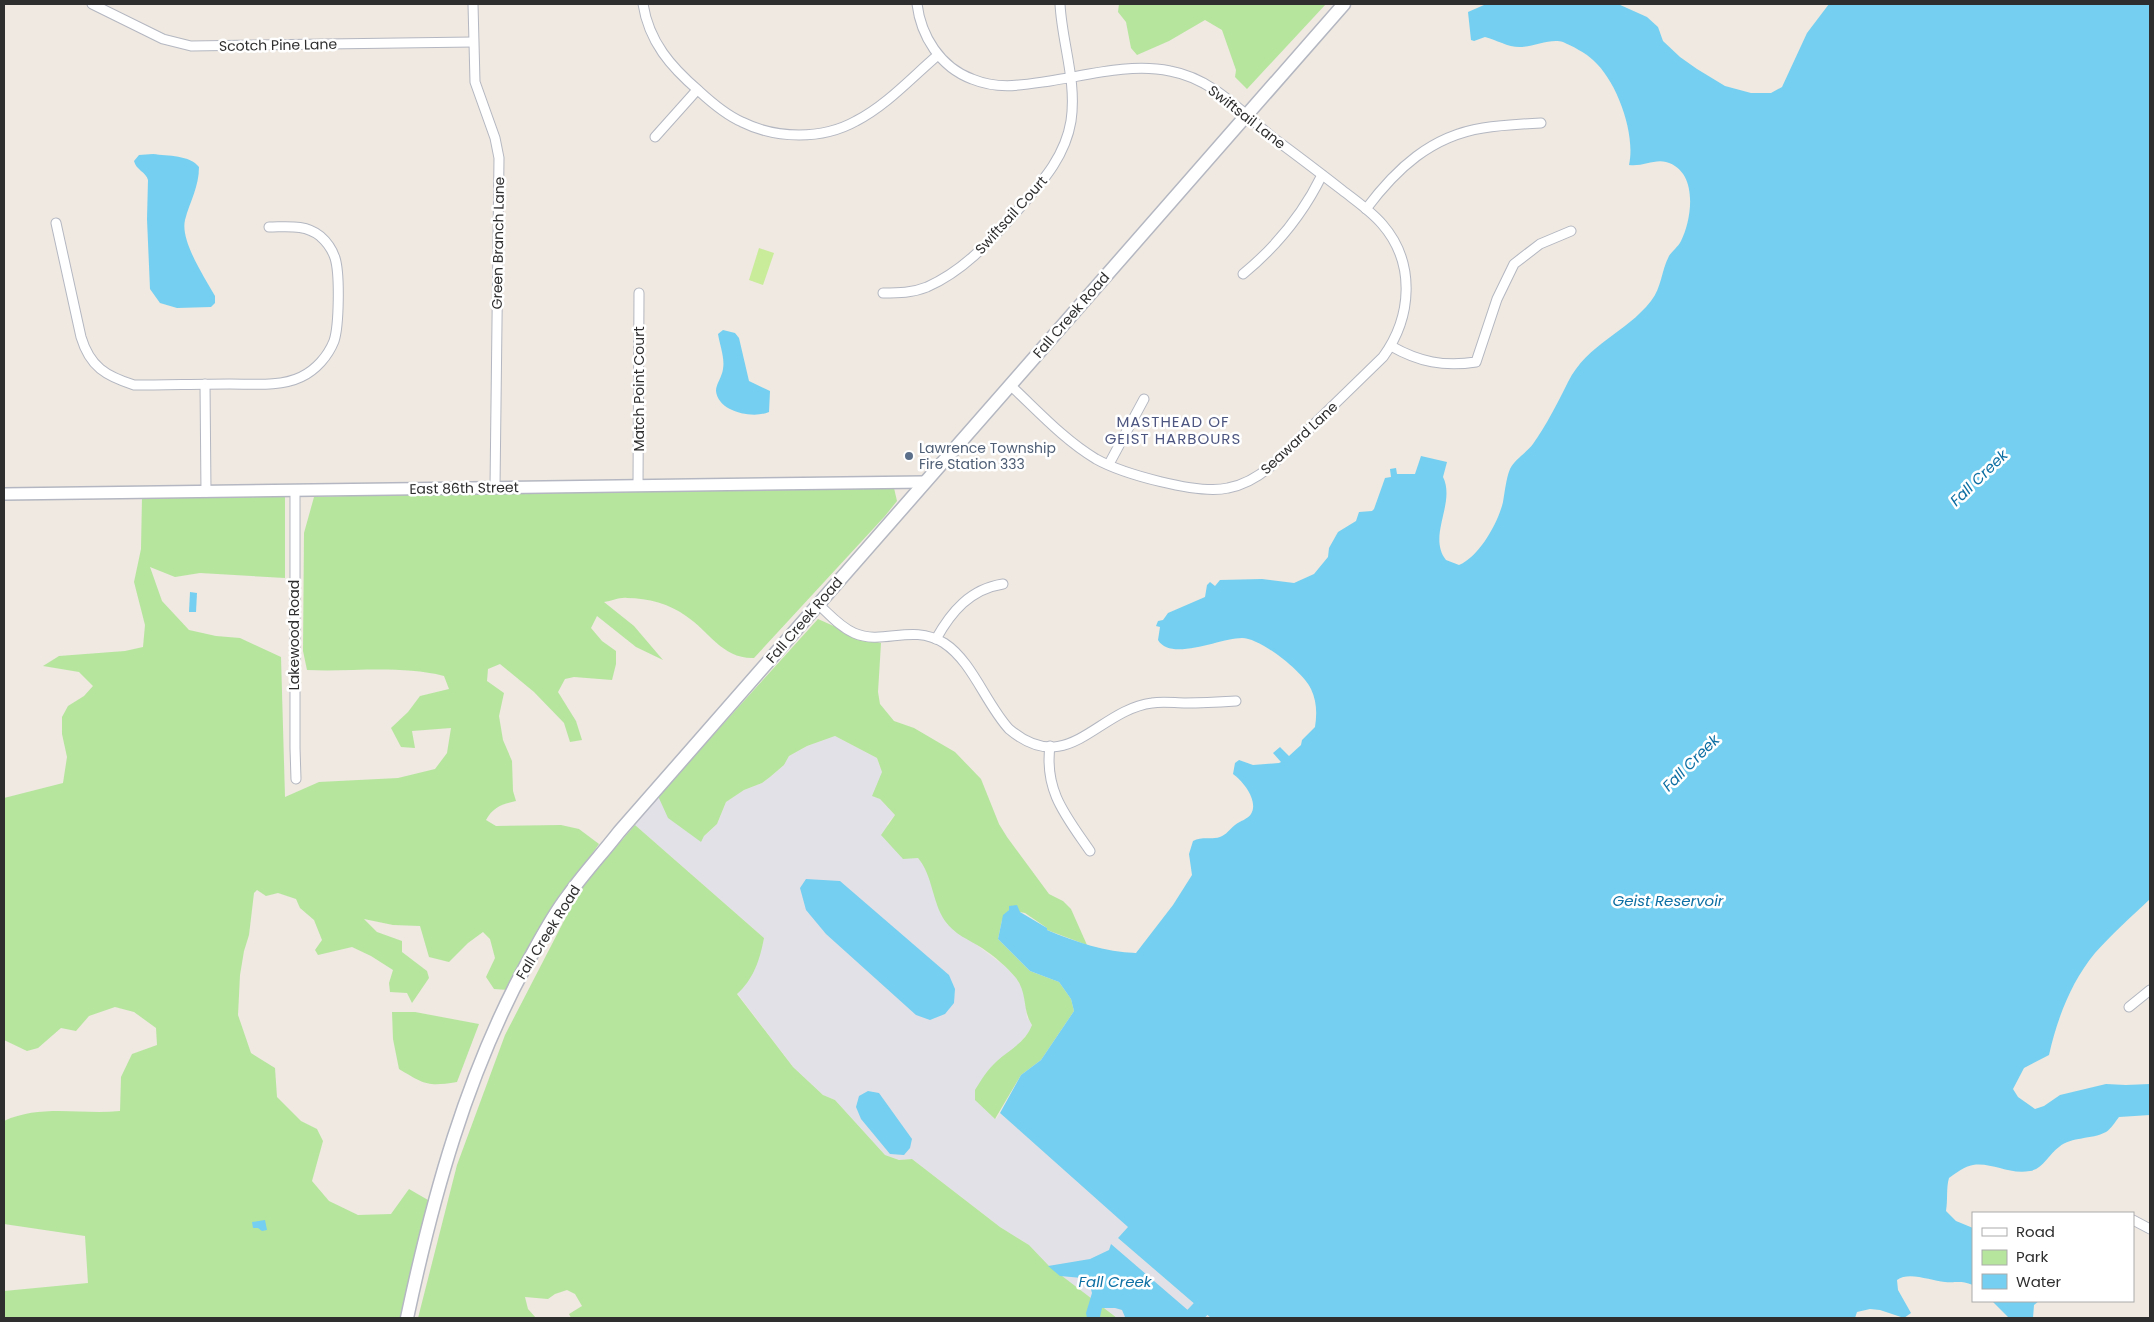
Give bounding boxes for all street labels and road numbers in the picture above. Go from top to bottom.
street label: Scotch Pine Lane [219,34,338,56]
street label: Swiftsail Lane [1204,80,1290,154]
street label: Swiftsail Court [970,171,1052,259]
street label: Green Branch Lane [487,176,509,310]
street label: Fall Creek Road [1028,268,1114,362]
street label: Match Point Court [629,326,649,452]
street label: Seaward Lane [1256,397,1342,479]
street label: East 86th Street [409,477,519,499]
street label: Fall Creek Road [761,573,847,667]
street label: Lakewood Road [284,580,304,690]
street label: Fall Creek Road [511,881,585,983]

